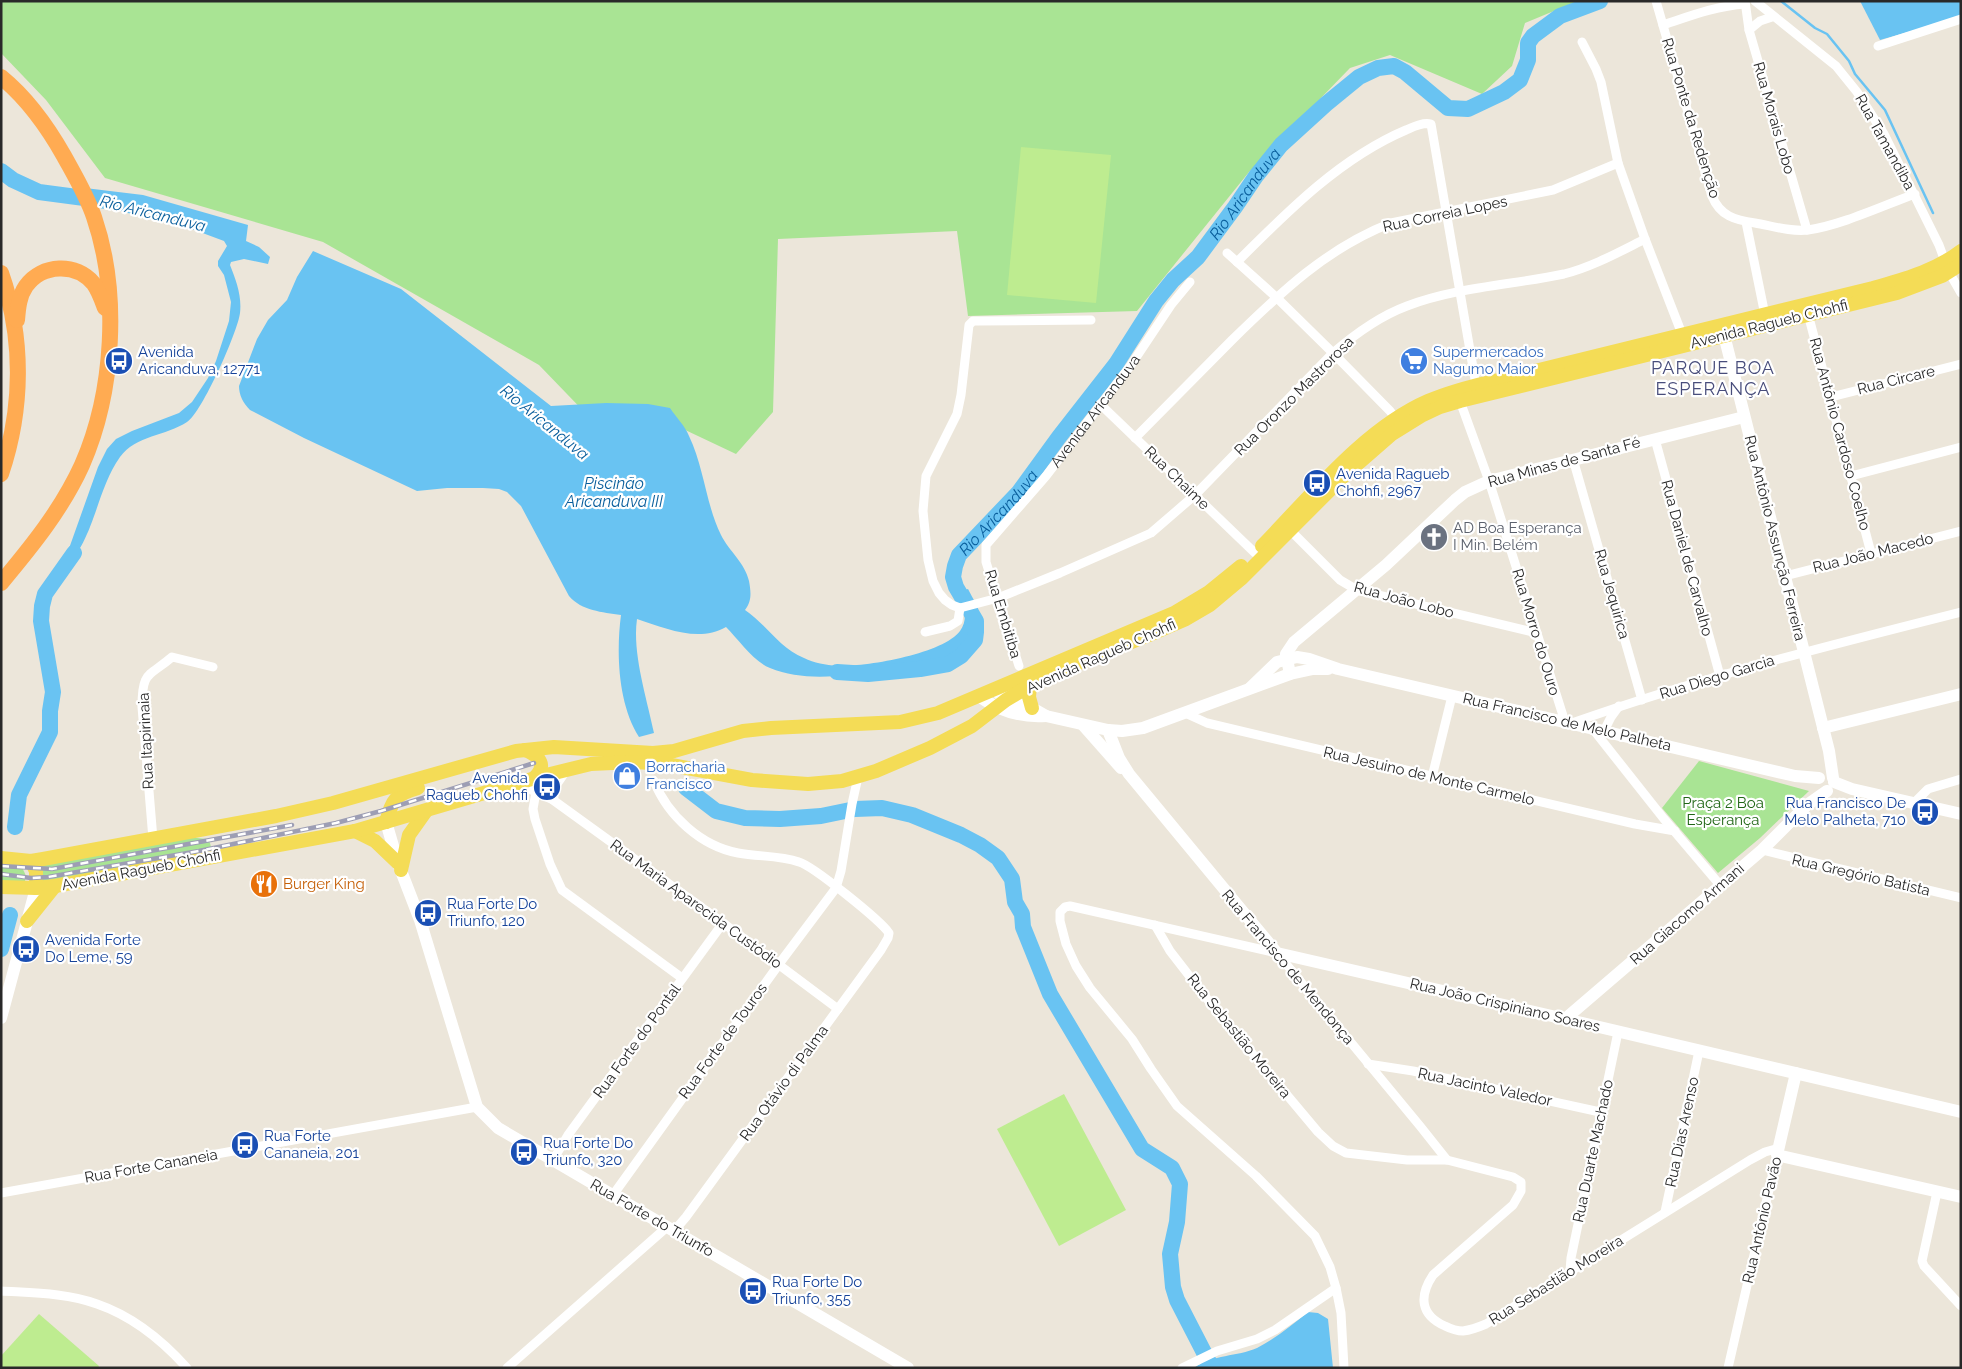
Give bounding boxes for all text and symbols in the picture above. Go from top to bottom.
street label: Rua Ponte da Redenção [1658,36,1724,200]
street label: Rua Morais Lobo [1749,60,1799,176]
street label: Rua Tamandiba [1851,91,1919,193]
water label: Rio Aricanduva [1205,144,1285,243]
water label: Rio Aricanduva [98,191,208,236]
street label: Rua Correia Lopes [1381,192,1509,236]
street label: Avenida Ragueb Chohfi [1688,296,1850,352]
street label: Rua Oronzo Mastrorosa [1231,333,1357,459]
street label: Rua Antônio Cardoso Coelho [1806,336,1874,533]
place label: Avenida Aricanduva, 12771 [138,343,261,378]
place label: Supermercados Nagumo Maior [1433,343,1544,378]
bus stop icon: Avenida Aricanduva, 12771 [104,346,134,376]
supermarket icon: Supermercados Nagumo Maior [1399,346,1429,376]
street label: Avenida Aricanduva [1047,351,1144,471]
district label: PARQUE BOA ESPERANÇA [1651,357,1775,399]
street label: Rua Circare [1855,362,1937,398]
water label: Rio Aricanduva [497,381,593,464]
street label: Rua Minas de Santa Fé [1486,433,1642,491]
street label: Rua Antônio Assunção Ferreira [1741,433,1809,643]
street label: Rua Chaime [1141,442,1213,514]
place label: Avenida Ragueb Chohfi, 2967 [1336,465,1450,500]
water label: Rio Aricanduva [955,466,1042,559]
bus stop icon: Avenida Ragueb Chohfi, 2967 [1302,468,1332,498]
water label: Piscinão Aricanduva III [564,474,663,511]
street label: Rua Daniel de Carvalho [1657,478,1717,638]
place label: AD Boa Esperança I Min. Belém [1453,519,1582,554]
church icon: AD Boa Esperança I Min. Belém [1419,522,1449,552]
street label: Rua João Macedo [1811,529,1935,577]
street label: Rua Jequirica [1591,547,1633,641]
street label: Rua Morro do Ouro [1508,566,1564,698]
street label: Rua Embitiba [981,568,1025,660]
street label: Rua João Lobo [1352,578,1456,622]
street label: Avenida Ragueb Chohfi [1024,615,1178,697]
street label: Rua Diego Garcia [1657,651,1777,703]
street label: Rua Francisco de Melo Palheta [1461,689,1673,755]
street label: Rua Itapirinaia [134,692,158,790]
street label: Rua Jesuino de Monte Carmelo [1322,743,1537,809]
place label: Borracharia Francisco [646,758,725,793]
shop icon: Borracharia Francisco [612,761,642,791]
place label: Avenida Ragueb Chohfi [426,769,528,804]
bus stop icon: Avenida Ragueb Chohfi [532,772,562,802]
park label: Praça 2 Boa Esperança [1682,794,1764,829]
place label: Rua Francisco De Melo Palheta, 710 [1784,794,1906,829]
bus stop icon: Rua Francisco De Melo Palheta, 710 [1910,797,1940,827]
street label: Rua Maria Aparecida Custódio [607,836,785,972]
street label: Avenida Ragueb Chohfi [60,846,222,894]
street label: Rua Gregório Batista [1790,850,1932,900]
street label: Rua Giacomo Armani [1626,860,1748,968]
restaurant icon: Burger King [249,869,279,899]
place label: Burger King [283,875,365,893]
street label: Rua Francisco de Mendonça [1218,886,1358,1048]
place label: Rua Forte Do Triunfo, 120 [447,895,537,930]
bus stop icon: Rua Forte Do Triunfo, 120 [413,898,443,928]
place label: Avenida Forte Do Leme, 59 [45,931,141,966]
bus stop icon: Avenida Forte Do Leme, 59 [11,934,41,964]
street label: Rua Sebastião Moreira [1183,970,1295,1102]
street label: Rua João Crispiniano Soares [1408,974,1602,1036]
street label: Rua Forte do Pontal [590,980,685,1102]
street label: Rua Forte de Touros [675,980,771,1102]
street label: Rua Otávio di Palma [736,1022,832,1144]
street label: Rua Jacinto Valedor [1416,1064,1554,1110]
street label: Rua Dias Arenso [1662,1075,1702,1189]
street label: Rua Duarte Machado [1569,1078,1617,1224]
place label: Rua Forte Cananeia, 201 [264,1127,360,1162]
bus stop icon: Rua Forte Cananeia, 201 [230,1130,260,1160]
place label: Rua Forte Do Triunfo, 320 [543,1134,633,1169]
bus stop icon: Rua Forte Do Triunfo, 320 [509,1137,539,1167]
street label: Rua Forte Cananeia [83,1145,219,1187]
street label: Rua Antônio Pavão [1739,1155,1785,1285]
street label: Rua Forte do Triunfo [587,1175,717,1261]
street label: Rua Sebastião Moreira [1486,1231,1626,1329]
place label: Rua Forte Do Triunfo, 355 [772,1273,862,1308]
bus stop icon: Rua Forte Do Triunfo, 355 [738,1276,768,1306]

